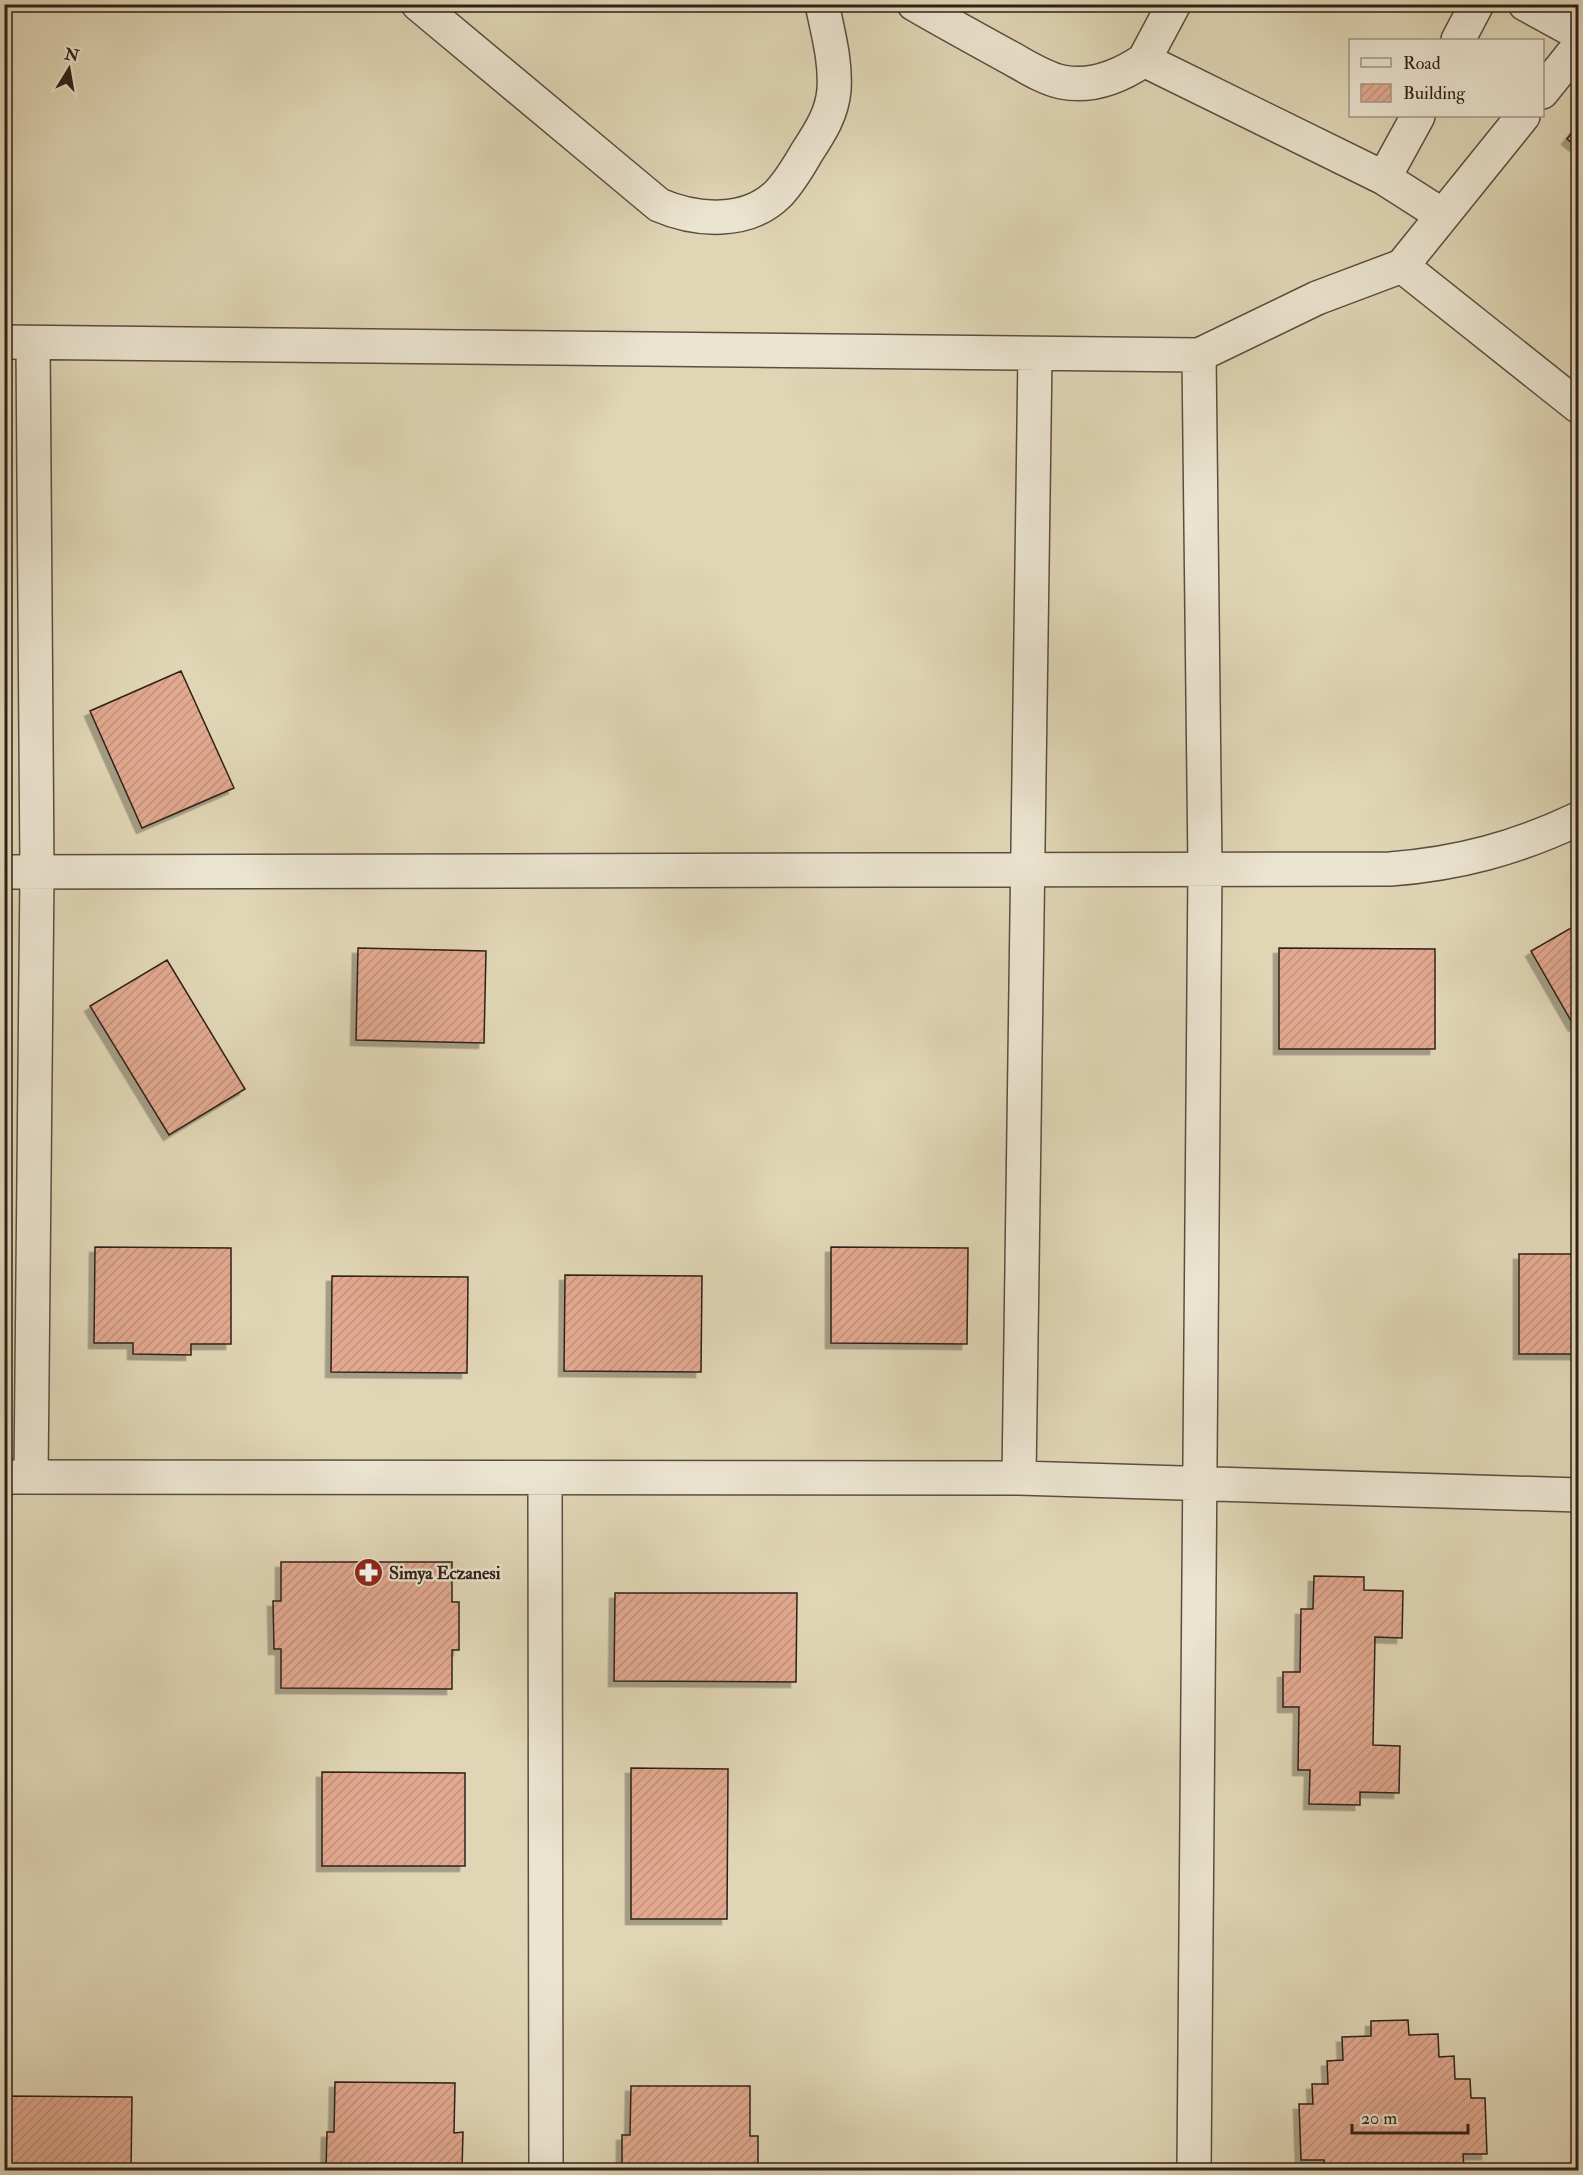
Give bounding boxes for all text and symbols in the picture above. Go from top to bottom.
north arrow [39,39,99,99]
legend [1349,39,1544,117]
text: N [62,44,81,67]
text: Road [1403,52,1441,75]
text: Building [1403,82,1466,105]
pharmacy icon: Simya Eczanesi [352,1557,384,1589]
place label: Simya Eczanesi [389,1562,501,1585]
scale bar [1352,2097,1468,2135]
text: 20 m [1361,2107,1397,2130]

